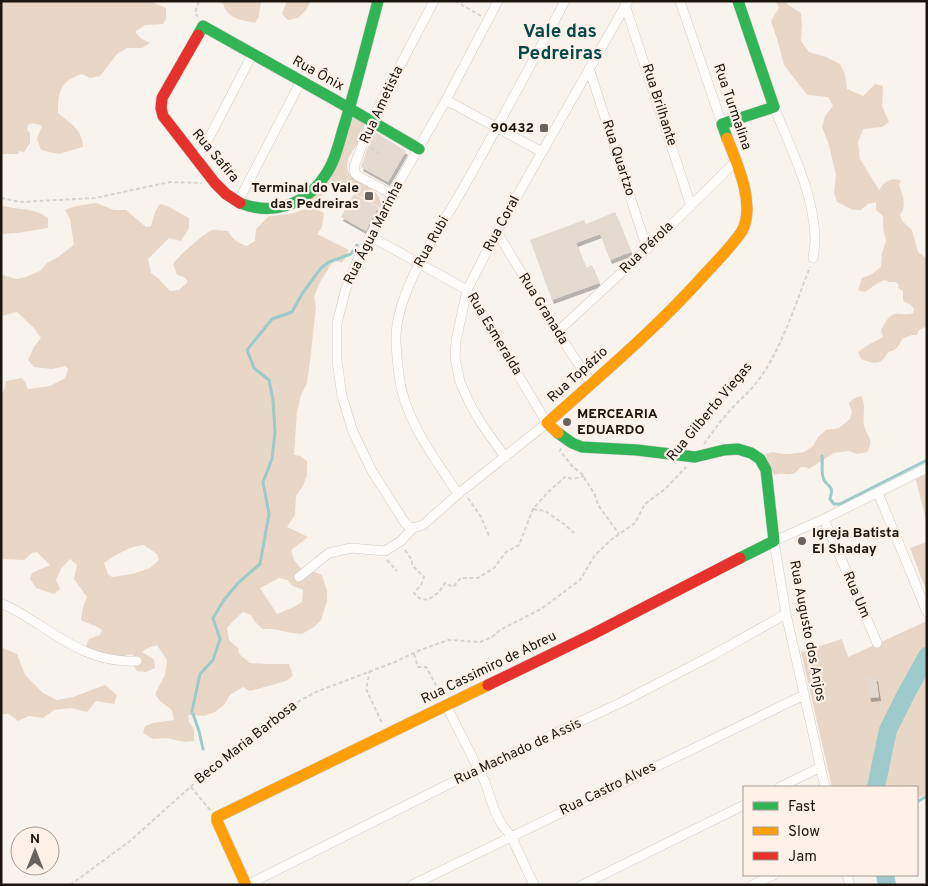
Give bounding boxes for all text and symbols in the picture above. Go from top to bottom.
district label: Vale das Pedreiras [518,20,602,66]
street label: Rua Ônix [289,52,347,95]
street label: Rua Brilhante [638,62,680,148]
street label: Rua Turmalina [709,62,755,152]
street label: Rua Ametista [357,63,407,147]
street label: Rua Quartzo [598,118,638,198]
place label: 90432 [490,120,534,137]
marker: 90432 [538,122,550,134]
street label: Rua Safira [188,126,242,186]
street label: Rua Água Marinha [340,178,407,287]
place label: Terminal do Vale das Pedreiras [251,180,359,213]
marker: Terminal do Vale das Pedreiras [363,190,375,202]
street label: Rua Coral [480,193,524,255]
street label: Rua Rubi [411,213,453,271]
street label: Rua Pérola [617,218,677,278]
street label: Rua Granada [514,270,572,348]
street label: Rua Esmeralda [463,290,525,378]
street label: Rua Topázio [544,343,612,407]
street label: Rua Gilberto Viegas [664,359,756,465]
place label: MERCEARIA EDUARDO [577,406,658,439]
marker: MERCEARIA EDUARDO [561,416,573,428]
place label: Igreja Batista El Shaday [812,525,899,558]
marker: Igreja Batista El Shaday [796,535,808,547]
street label: Rua Augusto dos Anjos [785,559,829,703]
street label: Rua Um [839,569,873,621]
street label: Rua Cassimiro de Abreu [419,628,559,708]
street label: Beco Maria Barbosa [191,698,301,788]
street label: Rua Machado de Assis [452,715,584,789]
street label: Rua Castro Alves [557,758,659,820]
legend [743,786,918,876]
text: Fast [788,798,816,817]
text: Slow [788,823,820,842]
north arrow [10,826,60,876]
text: N [30,831,40,848]
text: Jam [788,848,817,867]

